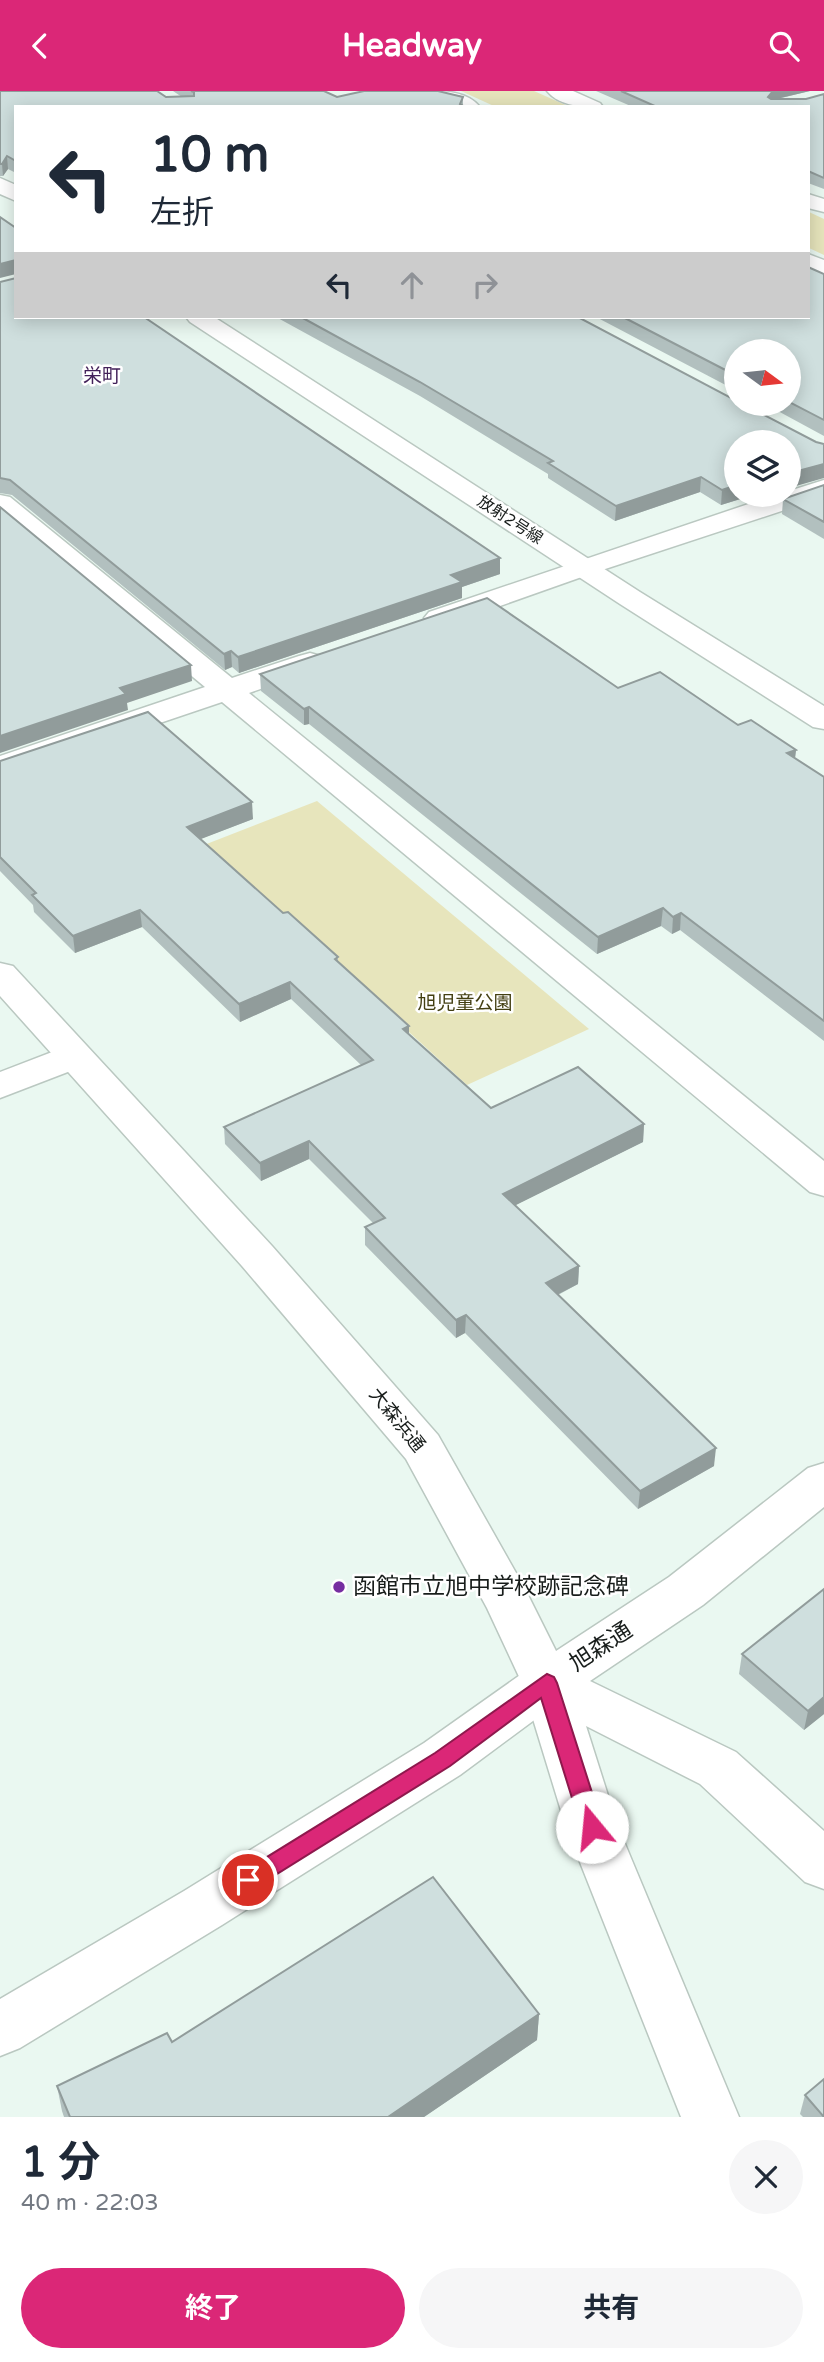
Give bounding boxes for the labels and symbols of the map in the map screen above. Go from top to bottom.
north arrow [724,339,802,417]
district label: 栄町 [83,365,121,387]
street label: 放射2号線 [473,491,547,549]
park label: 旭児童公園 [417,992,513,1014]
street label: 大森浜通 [365,1384,429,1456]
place label: 函館市立旭中学校跡記念碑 [353,1573,629,1601]
marker: 函館市立旭中学校跡記念碑 [331,1579,347,1595]
street label: 旭森通 [564,1616,638,1678]
position arrow [555,1790,629,1864]
pin [218,1850,278,1910]

